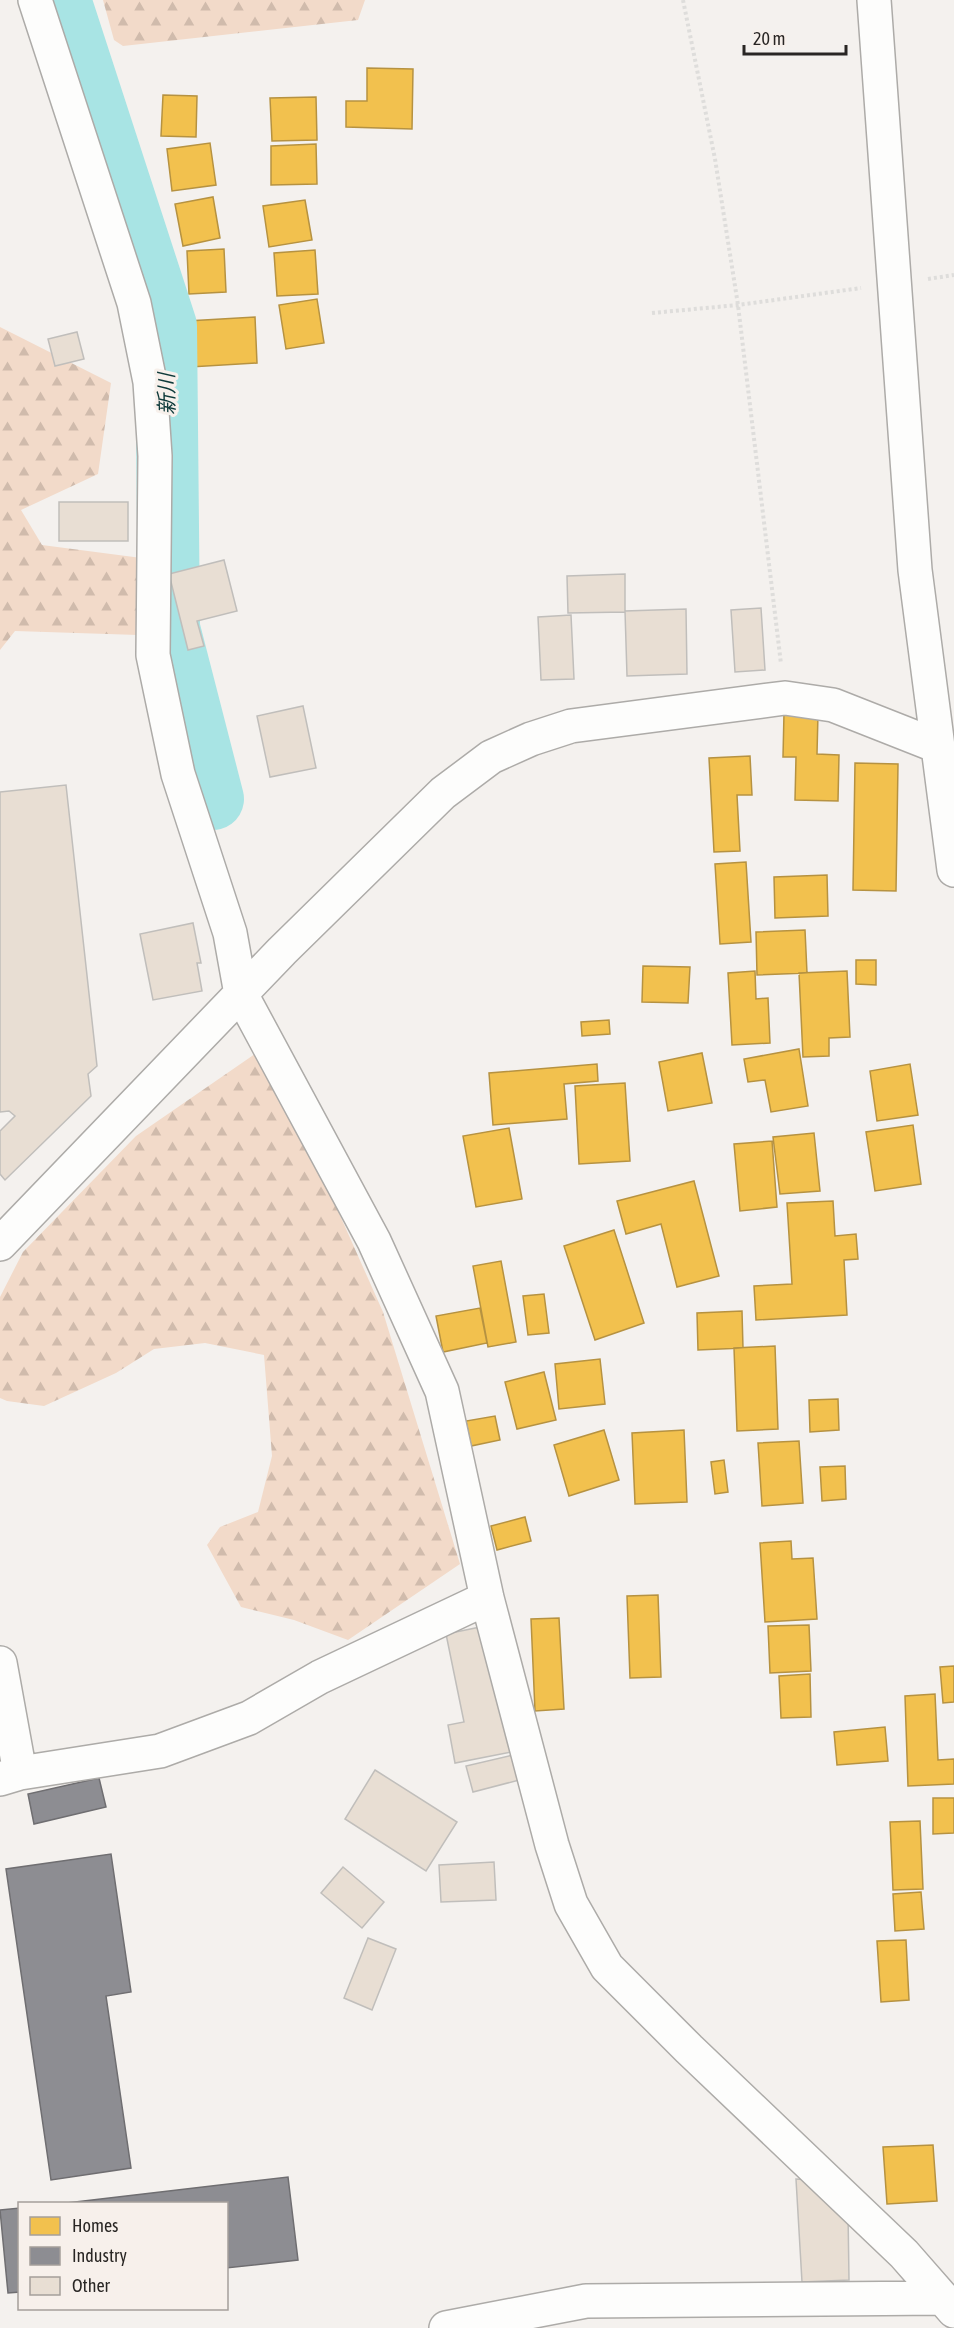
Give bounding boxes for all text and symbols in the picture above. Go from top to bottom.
scale bar [744,18,846,56]
text: 20 m [753,28,785,49]
water label: 新川 [154,371,178,415]
legend [18,2202,228,2310]
text: Homes [72,2215,118,2236]
text: Industry [72,2245,127,2266]
text: Other [72,2275,111,2296]

